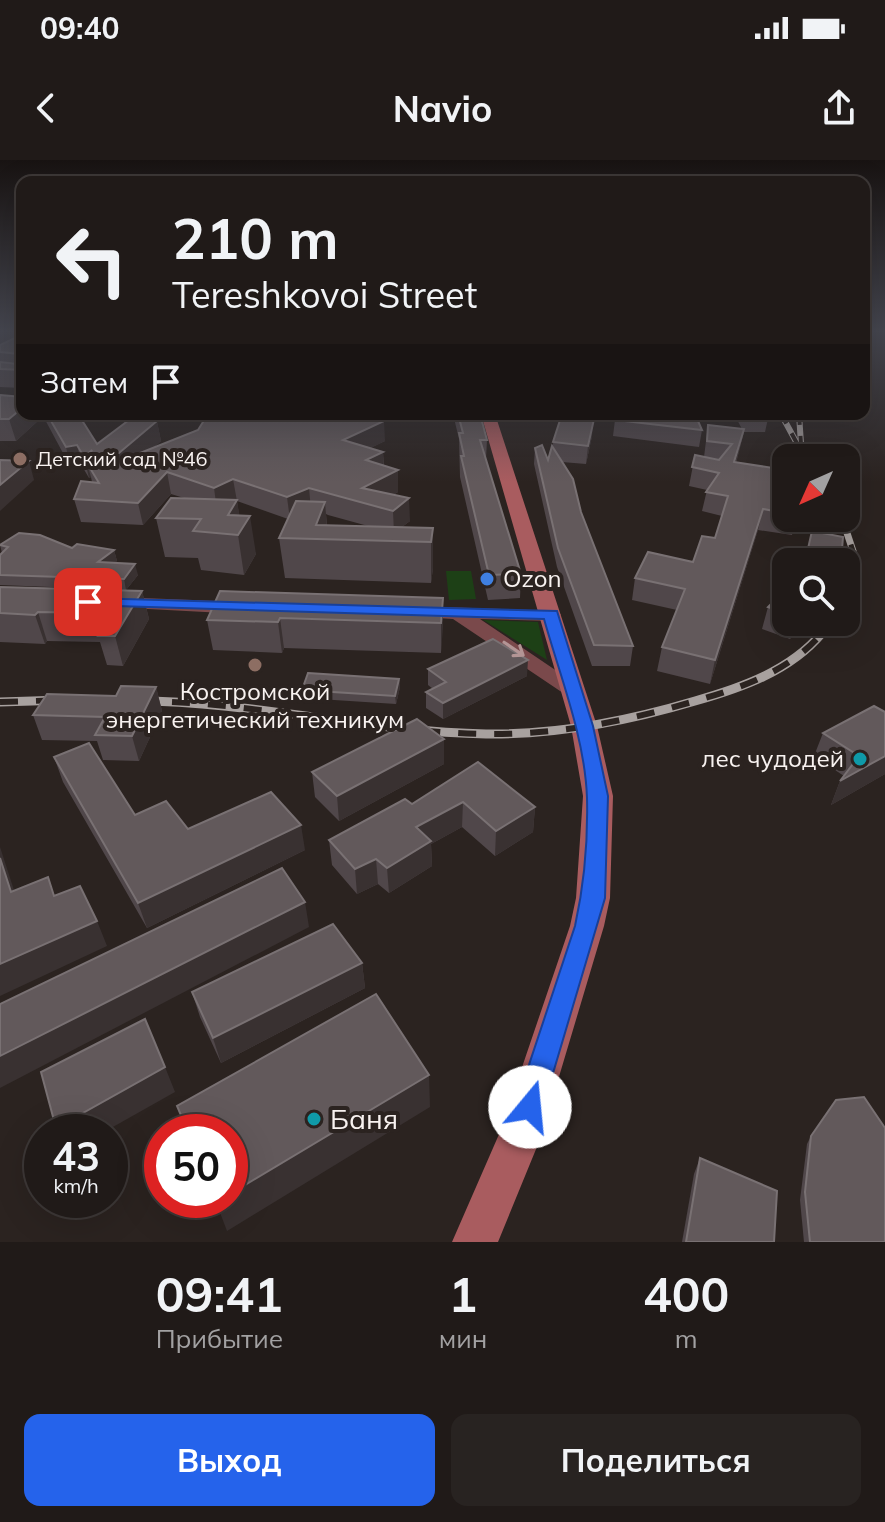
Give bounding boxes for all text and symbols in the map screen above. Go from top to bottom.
text: 09:40 [40,9,119,47]
icon: back [24,86,68,130]
text: Navio [393,86,492,131]
icon: share [817,86,861,130]
text: 210 m [172,203,339,273]
icon: left [40,208,144,312]
text: Tereshkovoi Street [172,272,477,317]
icon: arrive [144,360,188,404]
text: Затем [40,363,128,401]
north arrow [772,444,860,532]
map controls [772,444,860,636]
place label: Детский сад №46 [36,446,207,471]
marker: Детский сад №46 [11,450,29,468]
button: search [772,548,860,636]
place label: Ozon [503,563,562,593]
pin [54,568,122,636]
marker: Ozon [478,570,496,588]
icon: arrive [66,580,110,624]
one-way arrow [503,641,525,658]
marker: Костромской энергетический техникум [246,656,264,674]
place label: Костромской энергетический техникум [106,676,404,734]
place label: лес чудодей [701,743,844,773]
marker: лес чудодей [851,750,869,768]
position arrow [488,1065,572,1149]
place label: Баня [330,1101,398,1136]
marker: Баня [305,1110,323,1128]
speed limit sign: 50 [144,1114,248,1218]
text: 43 [52,1131,100,1181]
text: km/h [53,1173,99,1198]
text: 09:41 [156,1264,283,1324]
text: 1 [449,1264,477,1324]
text: 400 [643,1264,729,1324]
text: Прибытие [156,1322,283,1355]
text: мин [439,1322,487,1355]
text: m [675,1322,698,1355]
button: Выход [24,1414,435,1506]
button: Поделиться [451,1414,861,1506]

